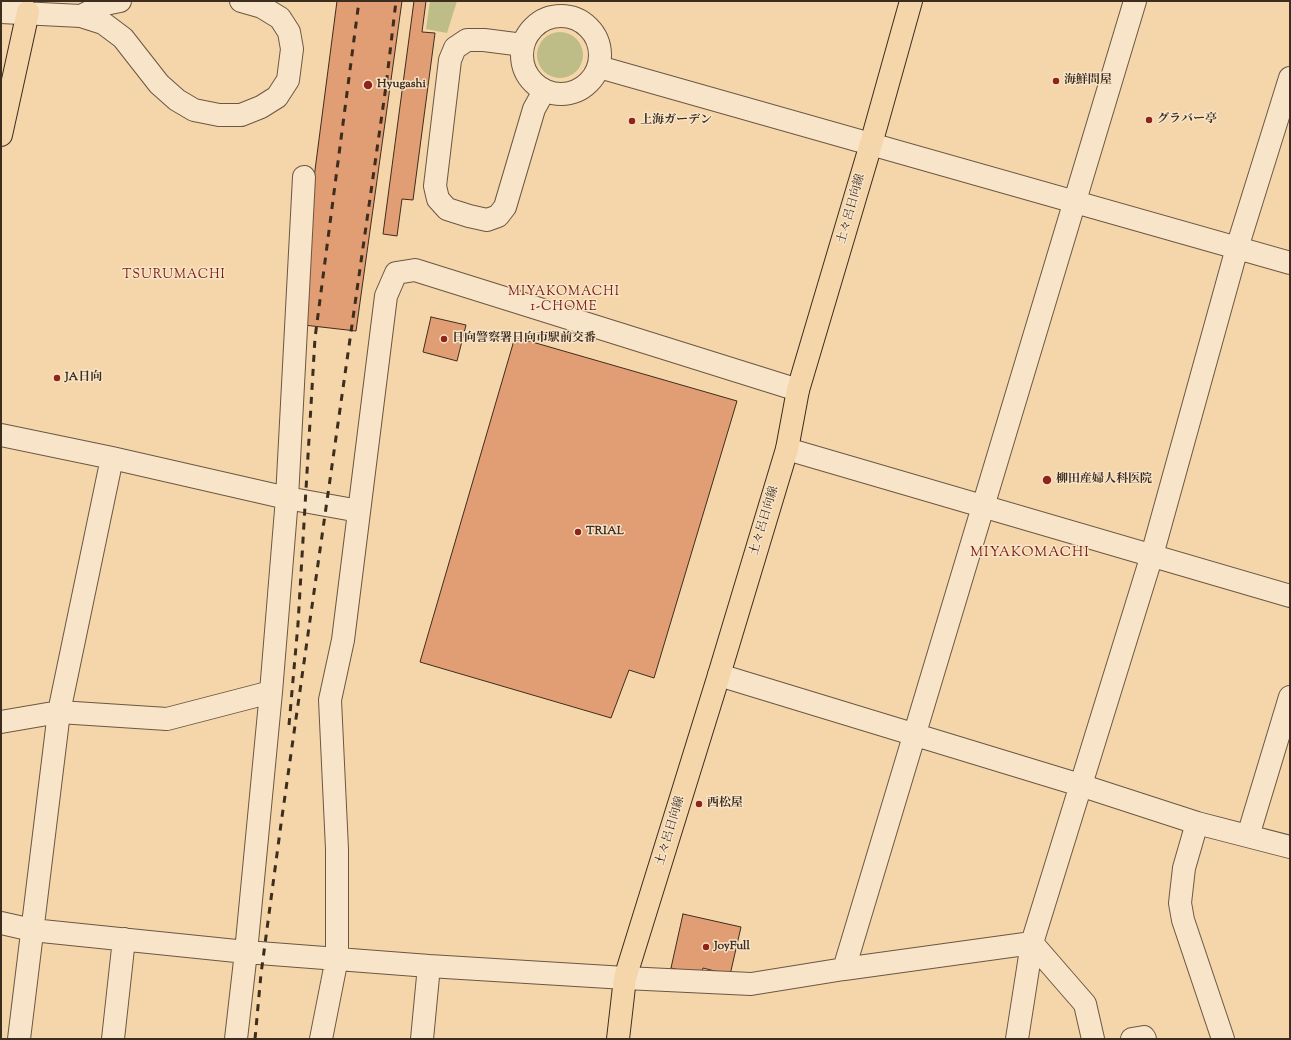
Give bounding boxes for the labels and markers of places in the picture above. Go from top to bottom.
place label: 海鮮問屋 [1064,74,1112,88]
marker: 海鮮問屋 [1051,76,1061,86]
place label: Hyugashi [377,78,426,92]
marker: Hyugashi [362,79,374,91]
place label: グラバー亭 [1157,113,1217,127]
place label: 上海ガーデン [640,114,712,128]
marker: グラバー亭 [1144,115,1154,125]
marker: 上海ガーデン [627,116,637,126]
place label: 日向警察署日向市駅前交番 [452,332,596,346]
marker: 日向警察署日向市駅前交番 [439,334,449,344]
place label: JA日向 [65,371,102,385]
marker: JA日向 [52,373,62,383]
place label: 柳田産婦人科医院 [1056,473,1152,487]
marker: 柳田産婦人科医院 [1041,474,1053,486]
place label: TRIAL [586,525,624,539]
marker: TRIAL [573,527,583,537]
place label: 西松屋 [707,797,743,811]
marker: 西松屋 [694,799,704,809]
place label: JoyFull [714,940,750,954]
marker: JoyFull [701,942,711,952]

